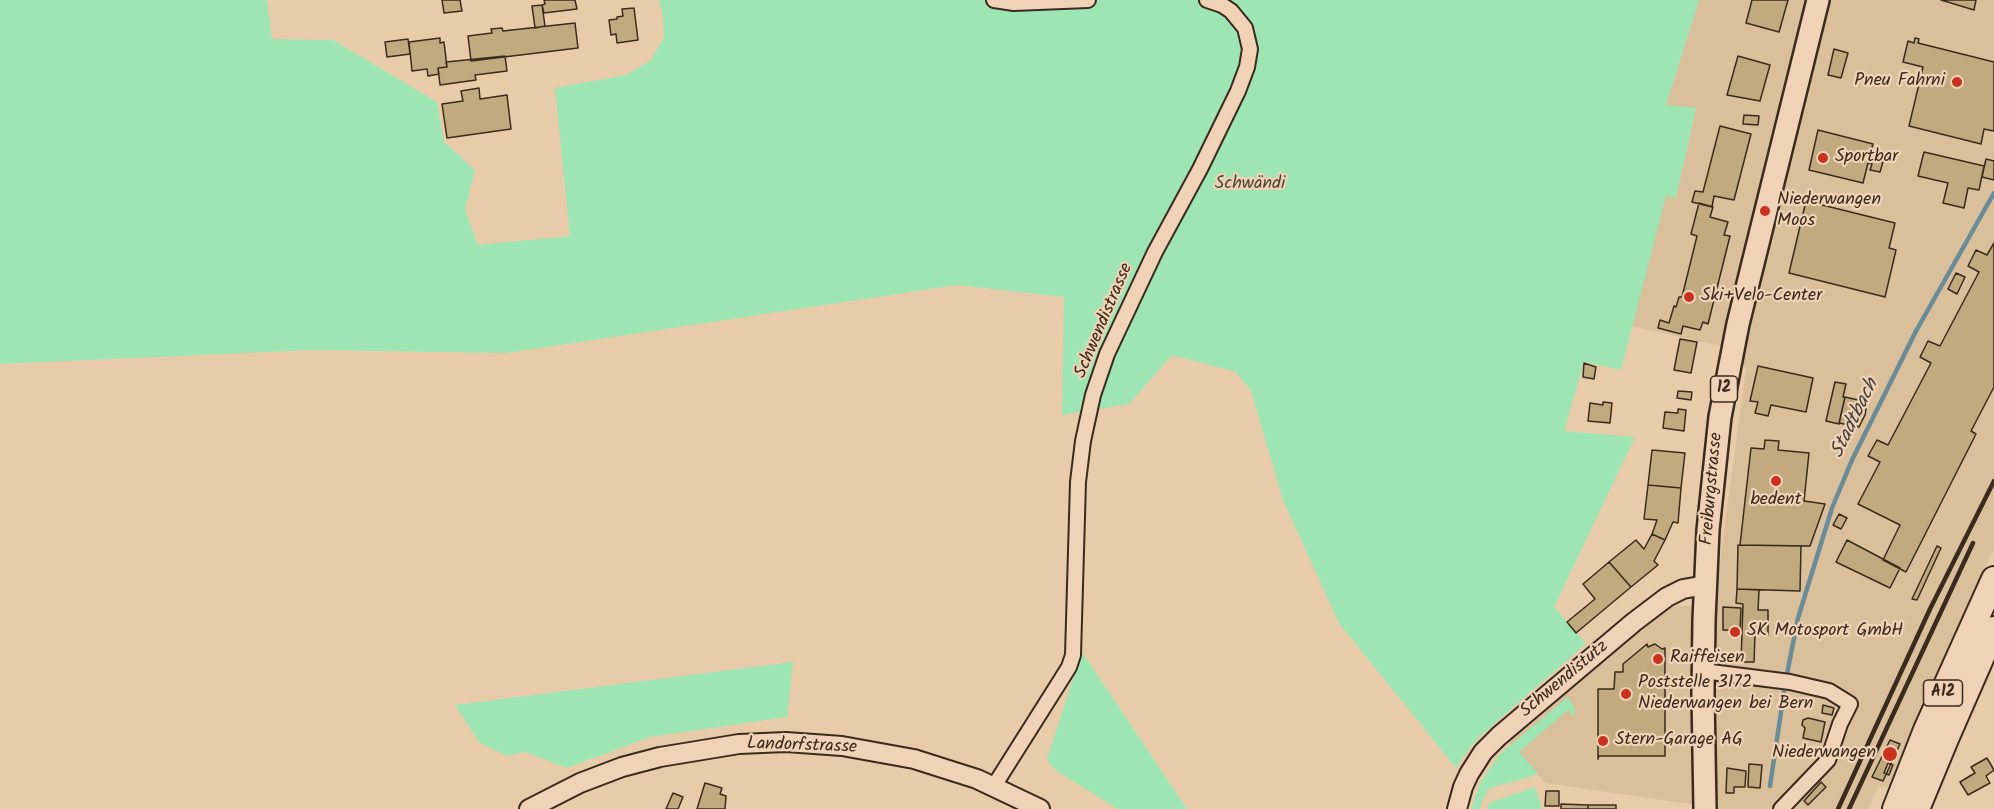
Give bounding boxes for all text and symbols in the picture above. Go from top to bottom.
place label: Pneu Fahrni [1854,71,1945,93]
marker: Pneu Fahrni [1950,75,1964,89]
place label: Sportbar [1835,147,1898,169]
marker: Sportbar [1816,151,1830,165]
park label: Schwändi [1215,174,1285,196]
place label: Niederwangen Moos [1777,190,1881,232]
marker: Niederwangen Moos [1758,204,1772,218]
street label: Schwendistrasse [1071,260,1139,382]
place label: Ski+Velo-Center [1701,286,1822,308]
marker: Ski+Velo-Center [1682,290,1696,304]
road number: 12 [1710,376,1738,402]
water label: Stadtbach [1827,376,1885,462]
street label: Freiburgstrasse [1697,432,1729,546]
marker: bedent [1769,474,1783,488]
place label: bedent [1750,490,1802,512]
place label: SK Motosport GmbH [1747,621,1903,643]
marker: SK Motosport GmbH [1728,625,1742,639]
street label: Schwendistutz [1517,637,1613,723]
place label: Raiffeisen [1670,648,1745,670]
marker: Raiffeisen [1651,652,1665,666]
place label: Poststelle 3172 Niederwangen bei Bern [1638,673,1813,716]
road number: A12 [1924,680,1962,706]
marker: Poststelle 3172 Niederwangen bei Bern [1619,687,1633,701]
place label: Stern-Garage AG [1615,730,1743,752]
street label: Landorfstrasse [747,734,857,760]
marker: Stern-Garage AG [1596,734,1610,748]
place label: Niederwangen [1772,743,1876,765]
marker: Niederwangen [1881,745,1899,763]

